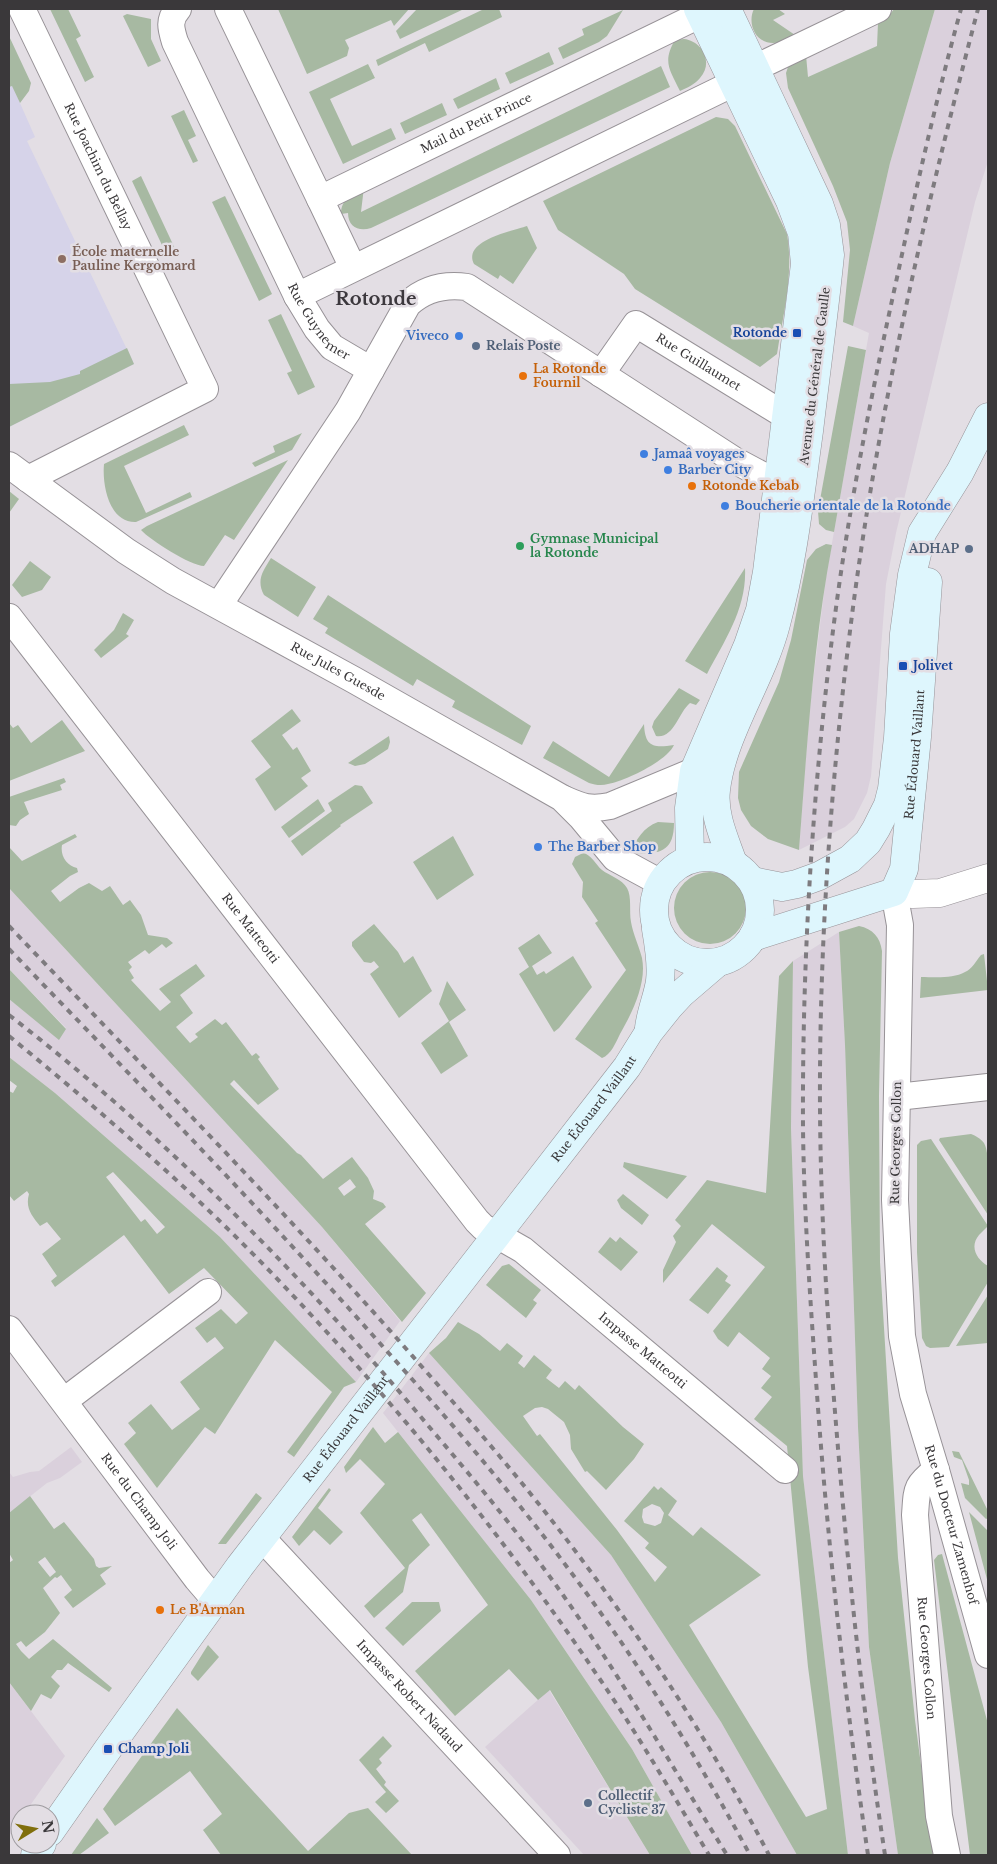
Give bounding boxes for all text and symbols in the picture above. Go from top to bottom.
street label: Mail du Petit Prince [418,89,534,156]
street label: Rue Joachim du Bellay [61,100,136,233]
place label: École maternelle Pauline Kergomard [72,243,196,273]
marker: École maternelle Pauline Kergomard [56,253,68,265]
street label: Rue Guynemer [285,280,353,363]
street label: Avenue du Général de Gaulle [796,286,833,467]
district label: Rotonde [335,288,417,310]
place label: Rotonde [733,325,787,340]
marker: Rotonde [791,327,803,339]
place label: Viveco [405,328,449,343]
marker: Viveco [453,330,465,342]
street label: Rue Guillaumet [653,330,744,394]
place label: Relais Poste [486,338,560,353]
marker: Relais Poste [470,340,482,352]
place label: La Rotonde Fournil [533,361,606,390]
marker: La Rotonde Fournil [517,370,529,382]
place label: Jamaâ voyages [651,446,745,461]
marker: Jamaâ voyages [638,448,650,460]
place label: Barber City [678,462,751,477]
marker: Barber City [662,464,674,476]
place label: Rotonde Kebab [702,478,799,493]
marker: Rotonde Kebab [686,480,698,492]
place label: Boucherie orientale de la Rotonde [735,498,951,513]
marker: Boucherie orientale de la Rotonde [719,500,731,512]
place label: Gymnase Municipal la Rotonde [530,531,659,560]
marker: Gymnase Municipal la Rotonde [514,540,526,552]
place label: ADHAP [908,541,959,556]
marker: ADHAP [963,543,975,555]
street label: Rue Jules Guesde [288,639,388,703]
place label: Jolivet [910,658,953,673]
marker: Jolivet [897,660,909,672]
street label: Rue Édouard Vaillant [901,689,927,820]
place label: The Barber Shop [548,839,656,854]
marker: The Barber Shop [532,841,544,853]
street label: Rue Matteotti [219,890,283,966]
street label: Rue Édouard Vaillant [548,1052,639,1165]
street label: Rue Georges Collon [887,1081,904,1205]
street label: Impasse Matteotti [596,1309,690,1391]
street label: Rue Édouard Vaillant [300,1372,392,1485]
street label: Rue du Docteur Zamenhof [922,1443,982,1608]
street label: Rue du Champ Joli [98,1450,180,1553]
street label: Rue Georges Collon [915,1596,939,1720]
place label: Le B'Arman [170,1602,245,1617]
marker: Le B'Arman [154,1604,166,1616]
street label: Impasse Robert Nadaud [354,1637,465,1755]
place label: Champ Joli [118,1741,190,1756]
marker: Champ Joli [102,1743,114,1755]
place label: Collectif Cycliste 37 [598,1788,666,1817]
marker: Collectif Cycliste 37 [582,1797,594,1809]
north arrow [10,1804,60,1854]
text: N [38,1819,58,1835]

